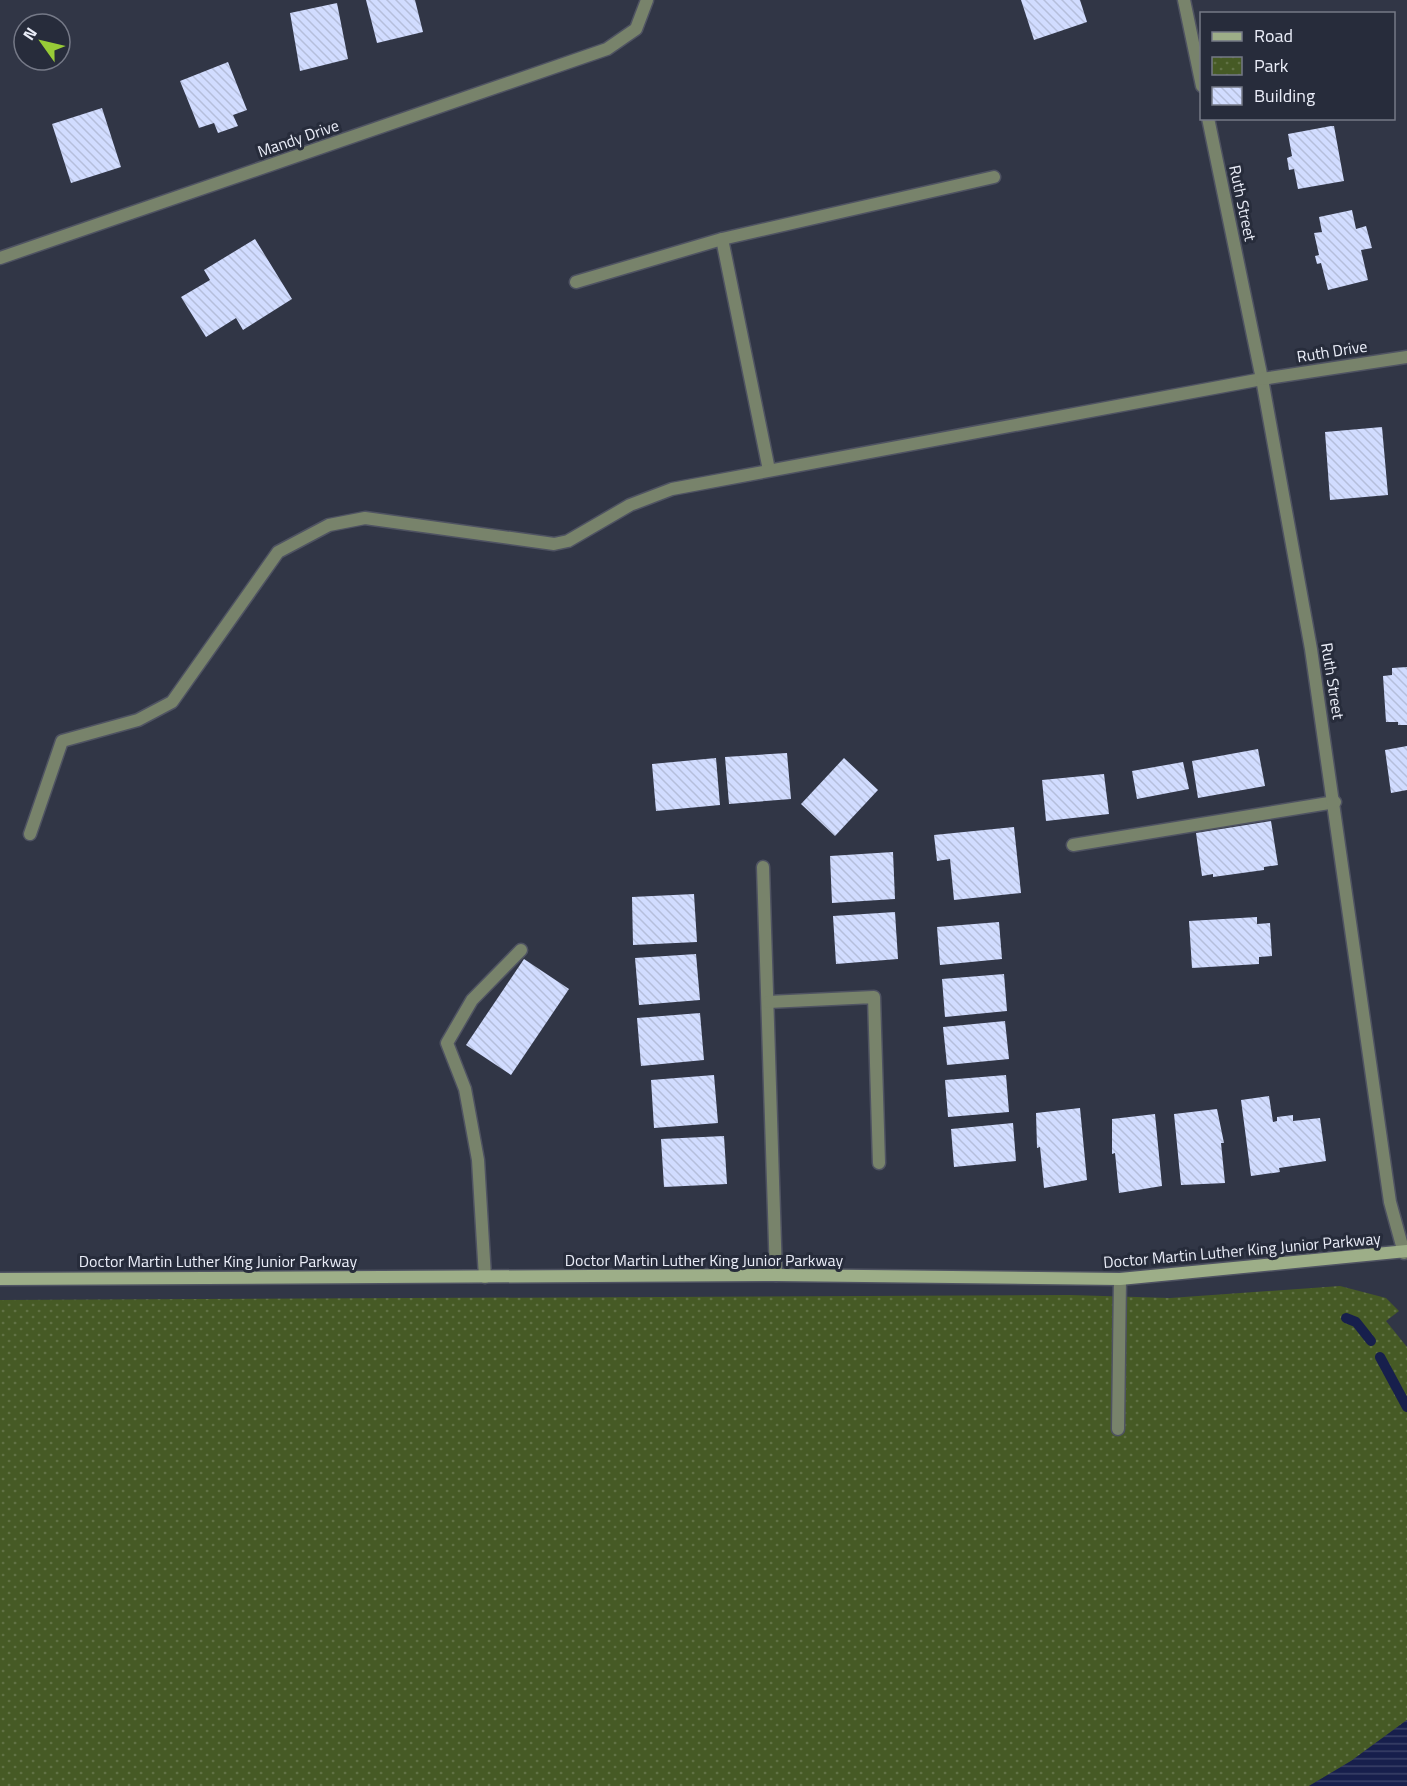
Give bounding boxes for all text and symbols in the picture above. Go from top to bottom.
north arrow [12,12,72,72]
legend [1200,12,1395,120]
text: N [17,22,43,45]
text: Road [1254,22,1293,49]
text: Park [1254,52,1289,79]
text: Building [1254,82,1315,109]
street label: Mandy Drive [254,113,342,163]
street label: Ruth Street [1223,163,1263,244]
street label: Ruth Drive [1295,334,1369,368]
street label: Ruth Street [1315,641,1351,721]
street label: Doctor Martin Luther King Junior Parkway [1102,1226,1382,1274]
street label: Doctor Martin Luther King Junior Parkway [565,1248,844,1272]
street label: Doctor Martin Luther King Junior Parkway [79,1249,358,1273]

